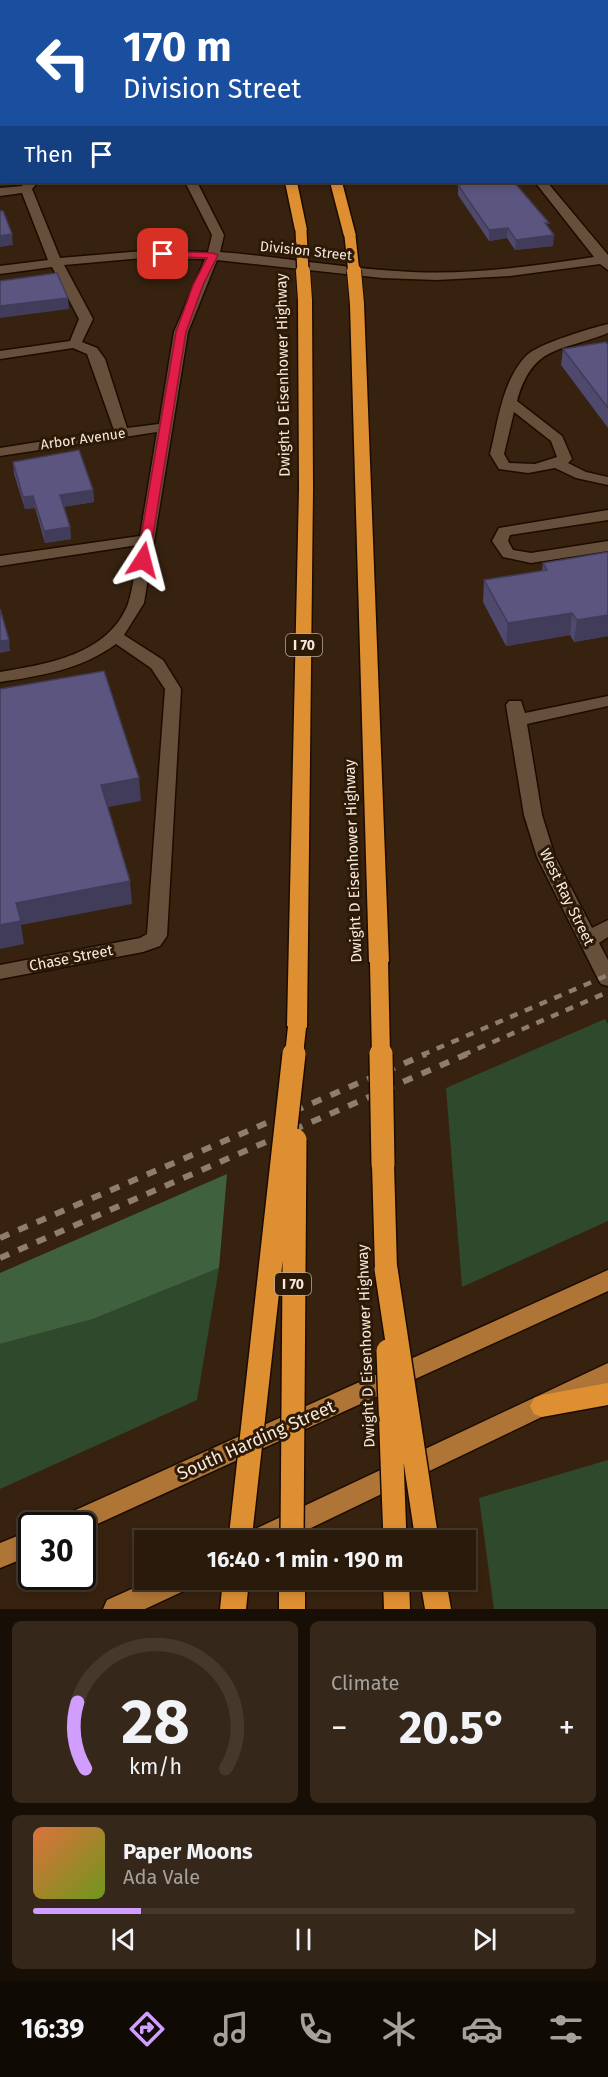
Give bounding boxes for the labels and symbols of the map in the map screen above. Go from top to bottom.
pin [137,228,188,279]
street label: Division Street [259,238,354,264]
street label: Dwight D Eisenhower Highway [272,272,294,477]
street label: Arbor Avenue [39,425,127,453]
position arrow [111,528,175,592]
road number: I 70 [286,634,322,656]
street label: Dwight D Eisenhower Highway [340,758,366,963]
street label: West Ray Street [536,846,599,949]
street label: Chase Street [28,941,115,975]
street label: Dwight D Eisenhower Highway [353,1243,379,1448]
road number: I 70 [275,1273,311,1295]
street label: South Harding Street [174,1395,339,1485]
speed limit sign: 30 [18,1512,96,1590]

